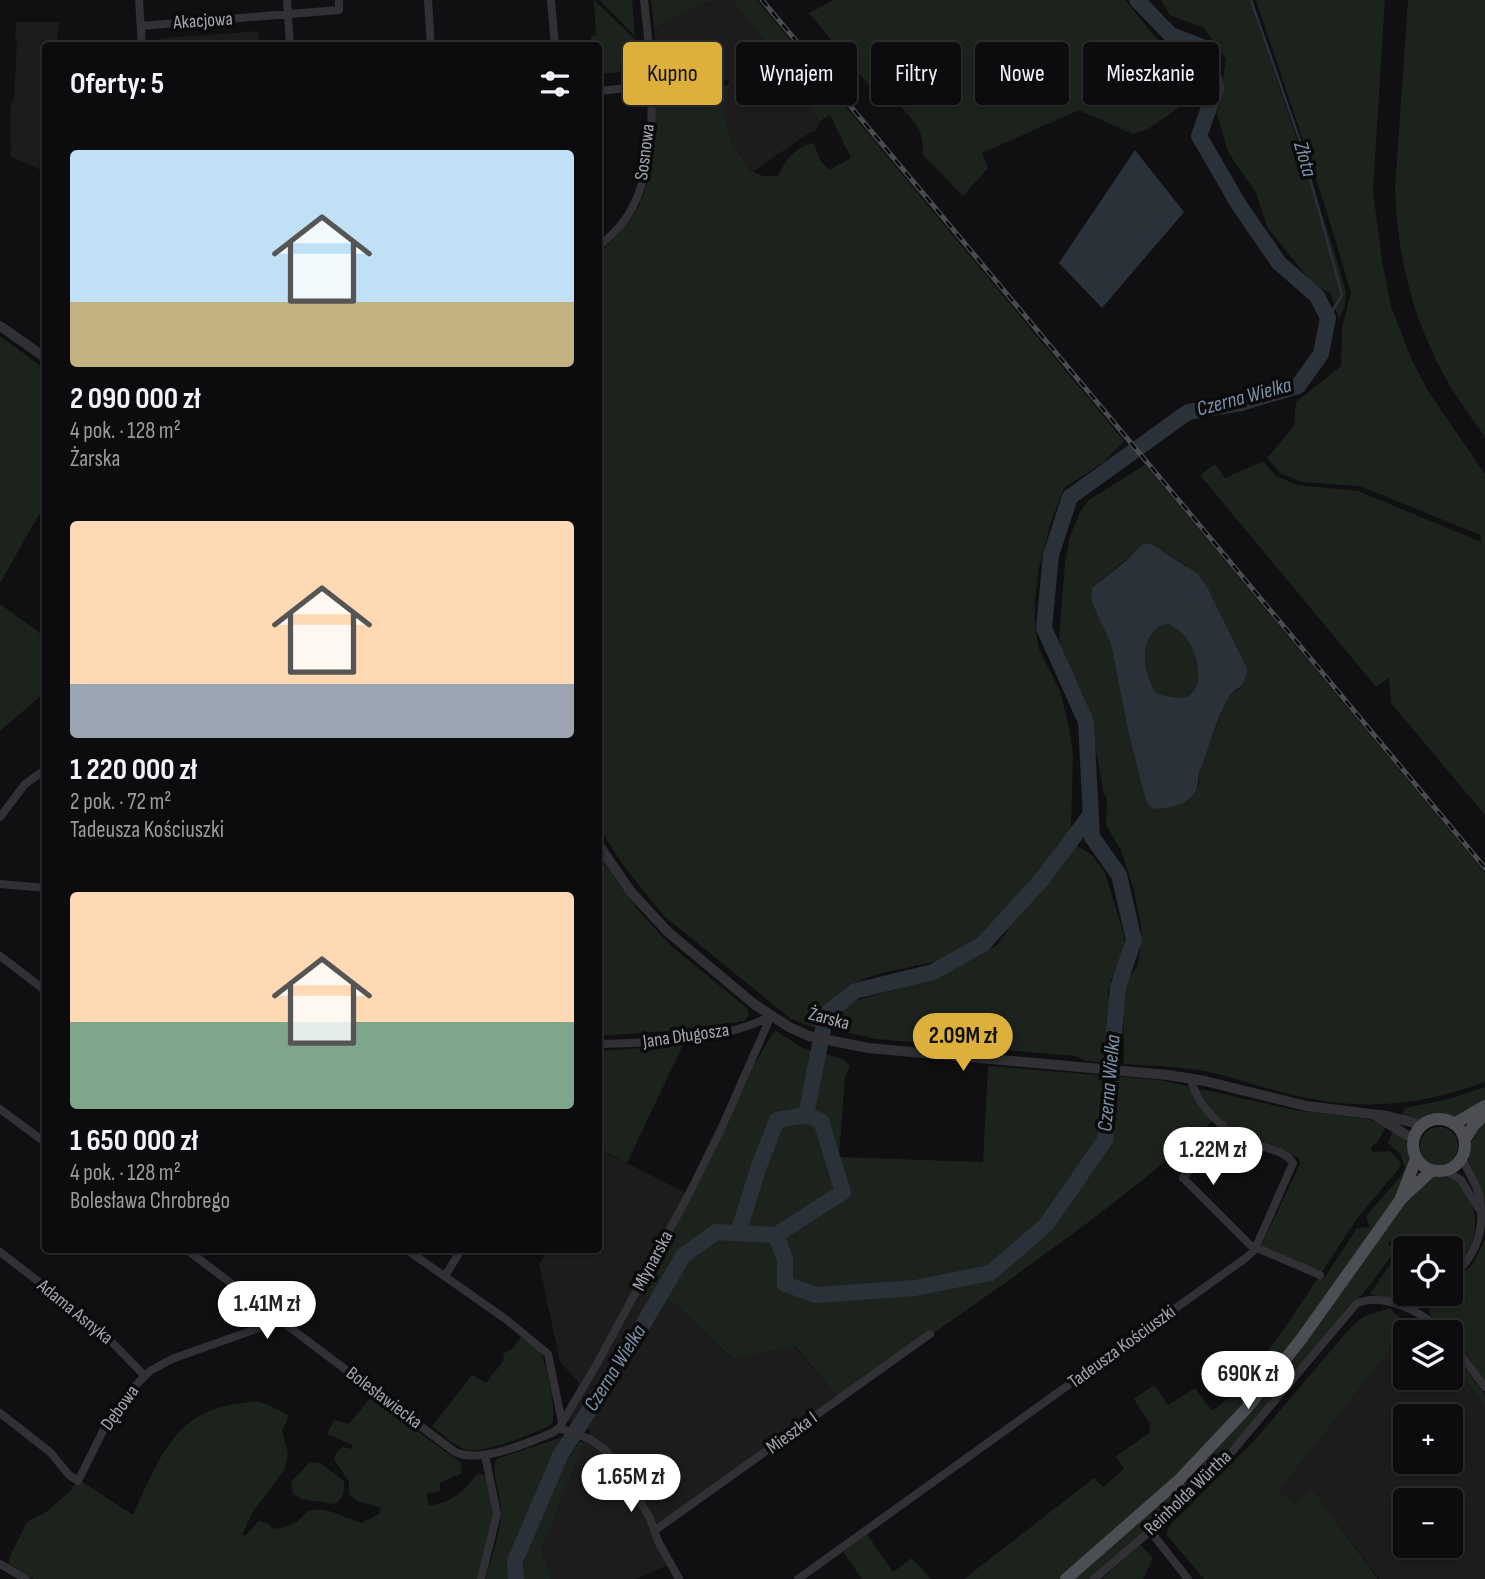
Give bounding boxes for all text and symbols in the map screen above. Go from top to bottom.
street label: Akacjowa [172,7,233,35]
chip: Kupno [623,42,722,105]
chip: Wynajem [736,42,857,105]
chip: Filtry [871,42,961,105]
chip: Nowe [975,42,1069,105]
chip: Mieszkanie [1083,42,1219,105]
icon: filters [536,65,574,103]
text: Oferty: 5 [70,66,164,102]
street label: Sosnowa [630,123,660,181]
water label: Złota [1288,138,1322,180]
icon: home [259,196,385,322]
water label: Czerna Wielka [1194,372,1295,422]
text: 2 090 000 zł [70,381,201,417]
text: 4 pok. · 128 m² [70,417,181,445]
text: Żarska [70,445,120,473]
icon: home [259,567,385,693]
text: 1 220 000 zł [70,752,197,788]
text: 2 pok. · 72 m² [70,788,171,816]
text: Tadeusza Kościuszki [70,816,224,844]
icon: home [259,938,385,1064]
street label: Żarska [806,1003,852,1035]
pin: 2.09M zł [891,1014,1035,1073]
street label: Jana Długosza [641,1019,730,1054]
text: 2.09M zł [929,1022,997,1050]
water label: Czerna Wielka [1092,1033,1126,1132]
text: 1 650 000 zł [70,1123,198,1159]
pin: 1.22M zł [1141,1128,1285,1187]
text: 1.22M zł [1179,1136,1247,1164]
text: 4 pok. · 128 m² [70,1159,181,1187]
text: Bolesława Chrobrego [70,1187,230,1215]
street label: Młynarska [628,1227,678,1295]
map controls [1393,1236,1463,1558]
button: locate [1393,1236,1463,1306]
street label: Adama Asnyka [32,1274,117,1349]
pin: 1.41M zł [195,1282,339,1341]
text: 1.41M zł [234,1290,300,1318]
street label: Tadeusza Kościuszki [1064,1300,1180,1394]
water label: Czerna Wielka [579,1320,652,1416]
button: layers [1393,1320,1463,1390]
pin: 690K zł [1183,1352,1313,1411]
text: 690K zł [1217,1360,1279,1388]
street label: Bolesławiecka [341,1362,427,1434]
street label: Dębowa [96,1381,144,1435]
button: + [1393,1404,1463,1474]
street label: Mieszka I [762,1407,822,1459]
street label: Reinholda Würtha [1139,1446,1237,1540]
pin: 1.65M zł [559,1454,703,1514]
text: 1.65M zł [598,1463,665,1491]
button: − [1393,1488,1463,1558]

